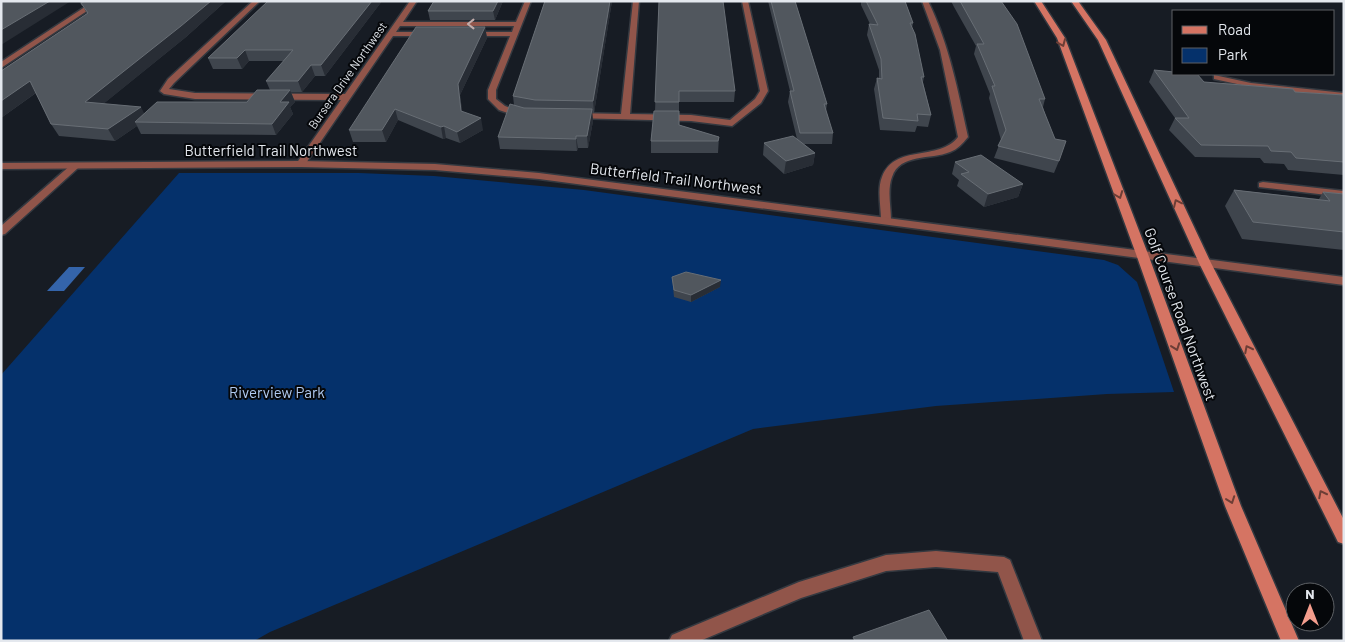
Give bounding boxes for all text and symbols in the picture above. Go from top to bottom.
legend [1172,10,1335,75]
street label: Bursera Drive Northwest [305,19,389,131]
one-way arrow [466,19,474,29]
text: Road [1218,20,1251,38]
one-way arrow [1056,38,1066,47]
text: Park [1218,45,1248,63]
street label: Butterfield Trail Northwest [185,141,357,159]
street label: Butterfield Trail Northwest [589,159,763,197]
one-way arrow [1113,190,1124,199]
one-way arrow [1173,199,1183,208]
street label: Golf Course Road Northwest [1141,225,1221,403]
one-way arrow [1170,343,1180,351]
one-way arrow [1244,345,1254,354]
park label: Riverview Park [229,383,325,401]
one-way arrow [1318,490,1328,499]
one-way arrow [1225,495,1235,504]
north arrow [1285,582,1335,632]
text: N [1305,585,1315,602]

